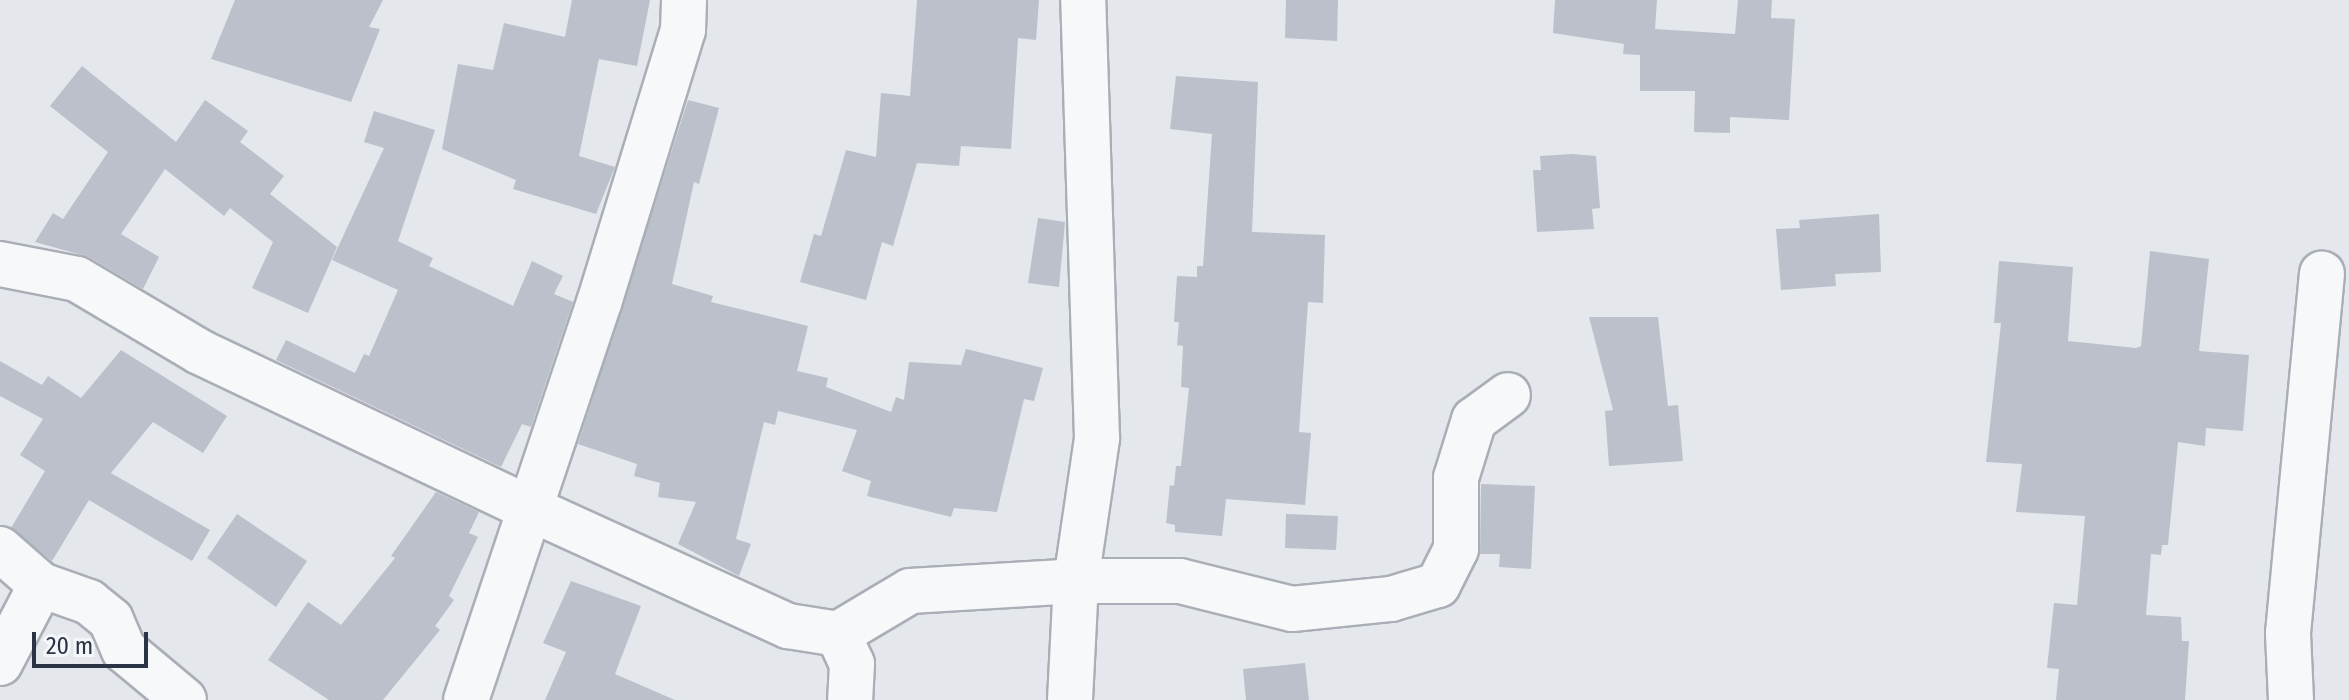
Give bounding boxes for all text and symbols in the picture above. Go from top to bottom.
scale bar [36,616,152,666]
text: 20 m [46,632,93,660]

